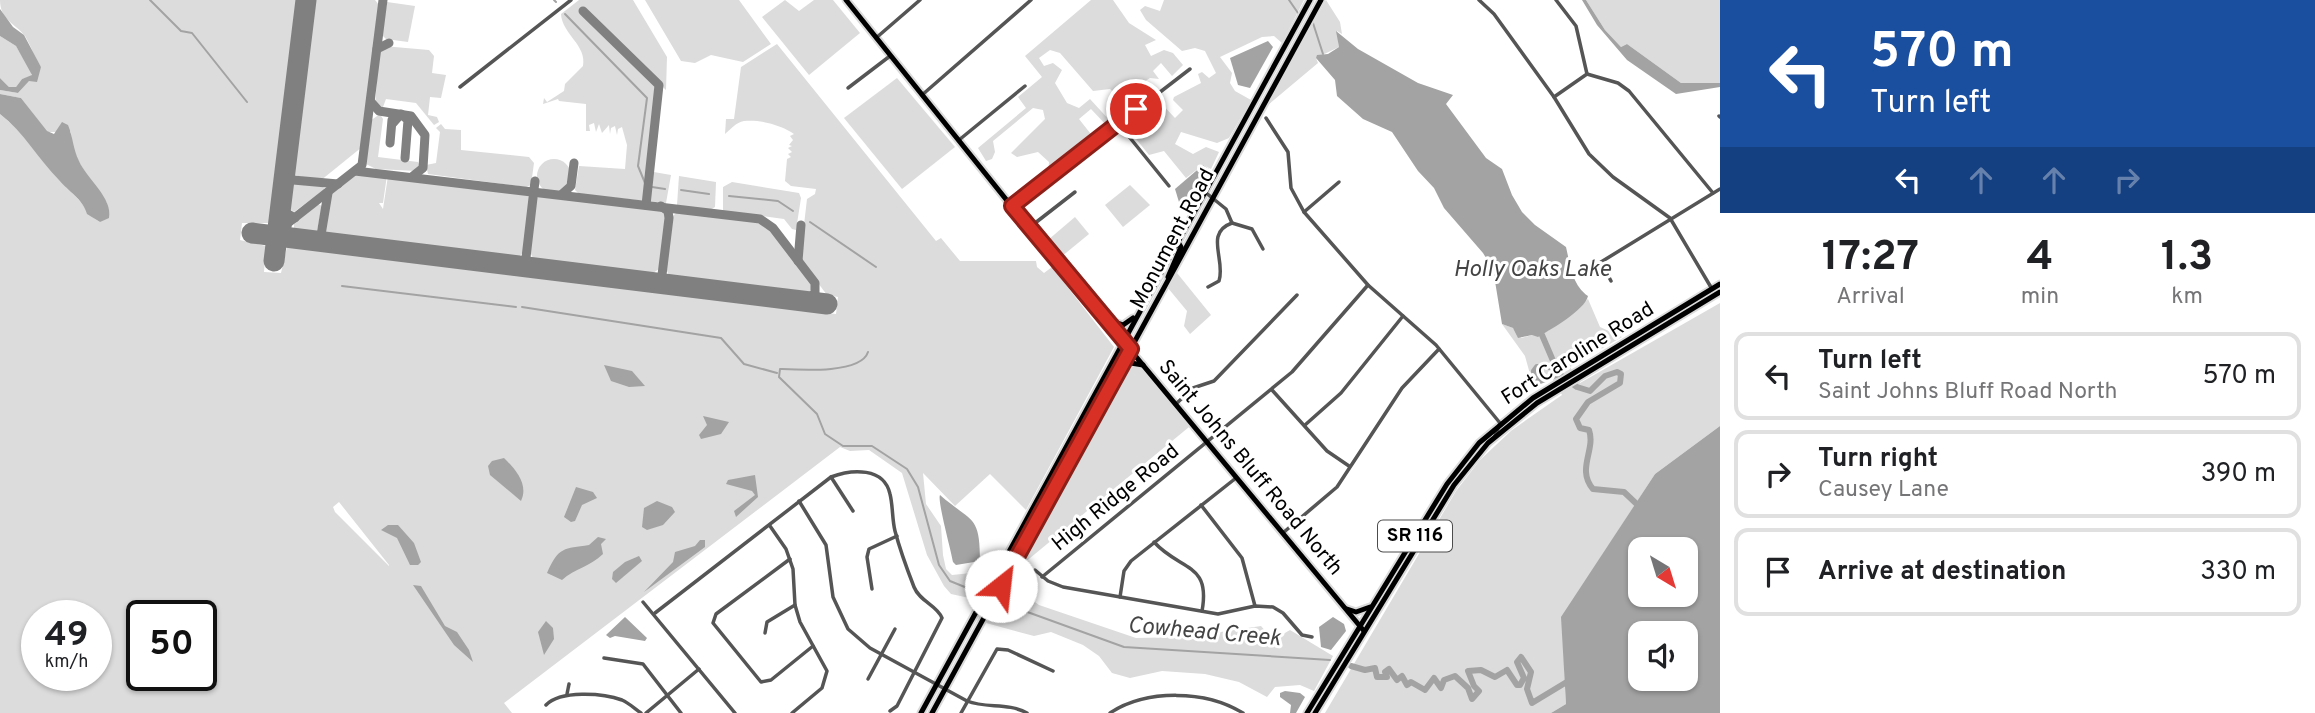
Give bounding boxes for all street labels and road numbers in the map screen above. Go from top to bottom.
street label: Monument Road [1125,164,1221,314]
street label: Fort Caroline Road [1497,296,1659,412]
street label: Saint Johns Bluff Road North [1152,355,1348,581]
street label: High Ridge Road [1047,438,1185,558]
road number: SR 116 [1378,520,1452,552]

